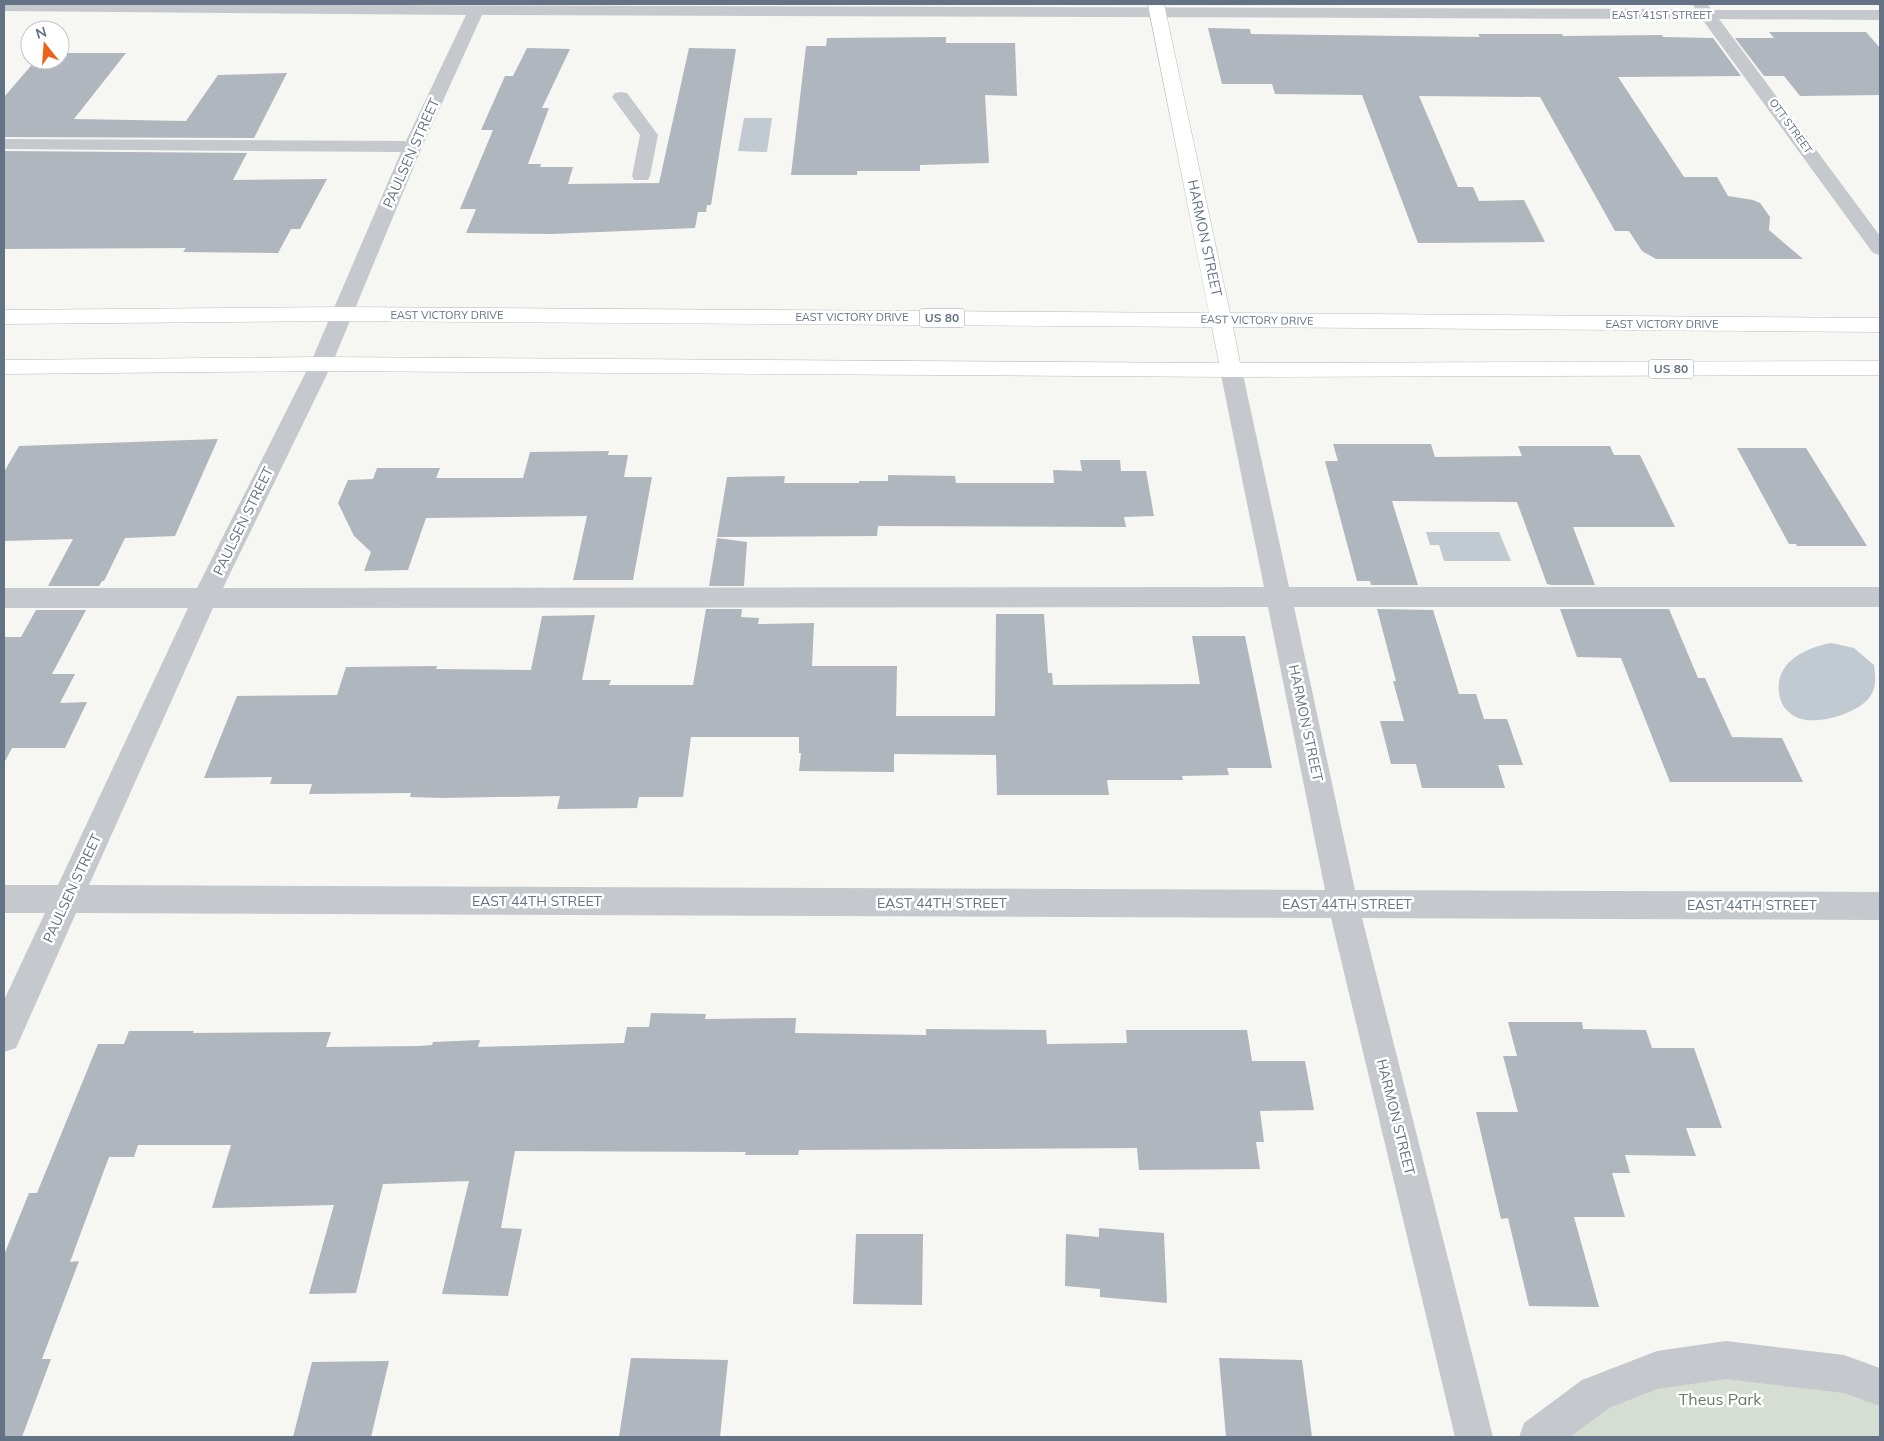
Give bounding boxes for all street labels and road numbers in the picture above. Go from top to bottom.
street label: EAST 41ST STREET [1612,8,1713,22]
street label: PAULSEN STREET [379,95,444,211]
street label: OTT STREET [1766,96,1816,157]
street label: HARMON STREET [1184,178,1226,299]
street label: EAST VICTORY DRIVE [390,308,504,322]
road number: US 80 [920,308,964,328]
street label: EAST VICTORY DRIVE [795,310,909,324]
street label: EAST VICTORY DRIVE [1200,312,1314,328]
street label: EAST VICTORY DRIVE [1605,317,1719,331]
road number: US 80 [1648,359,1694,378]
street label: PAULSEN STREET [209,463,277,578]
street label: HARMON STREET [1285,663,1327,784]
street label: PAULSEN STREET [39,830,105,945]
street label: EAST 44TH STREET [472,892,602,910]
street label: EAST 44TH STREET [877,894,1007,912]
street label: EAST 44TH STREET [1282,895,1412,913]
street label: EAST 44TH STREET [1687,896,1817,914]
street label: HARMON STREET [1373,1057,1419,1177]

